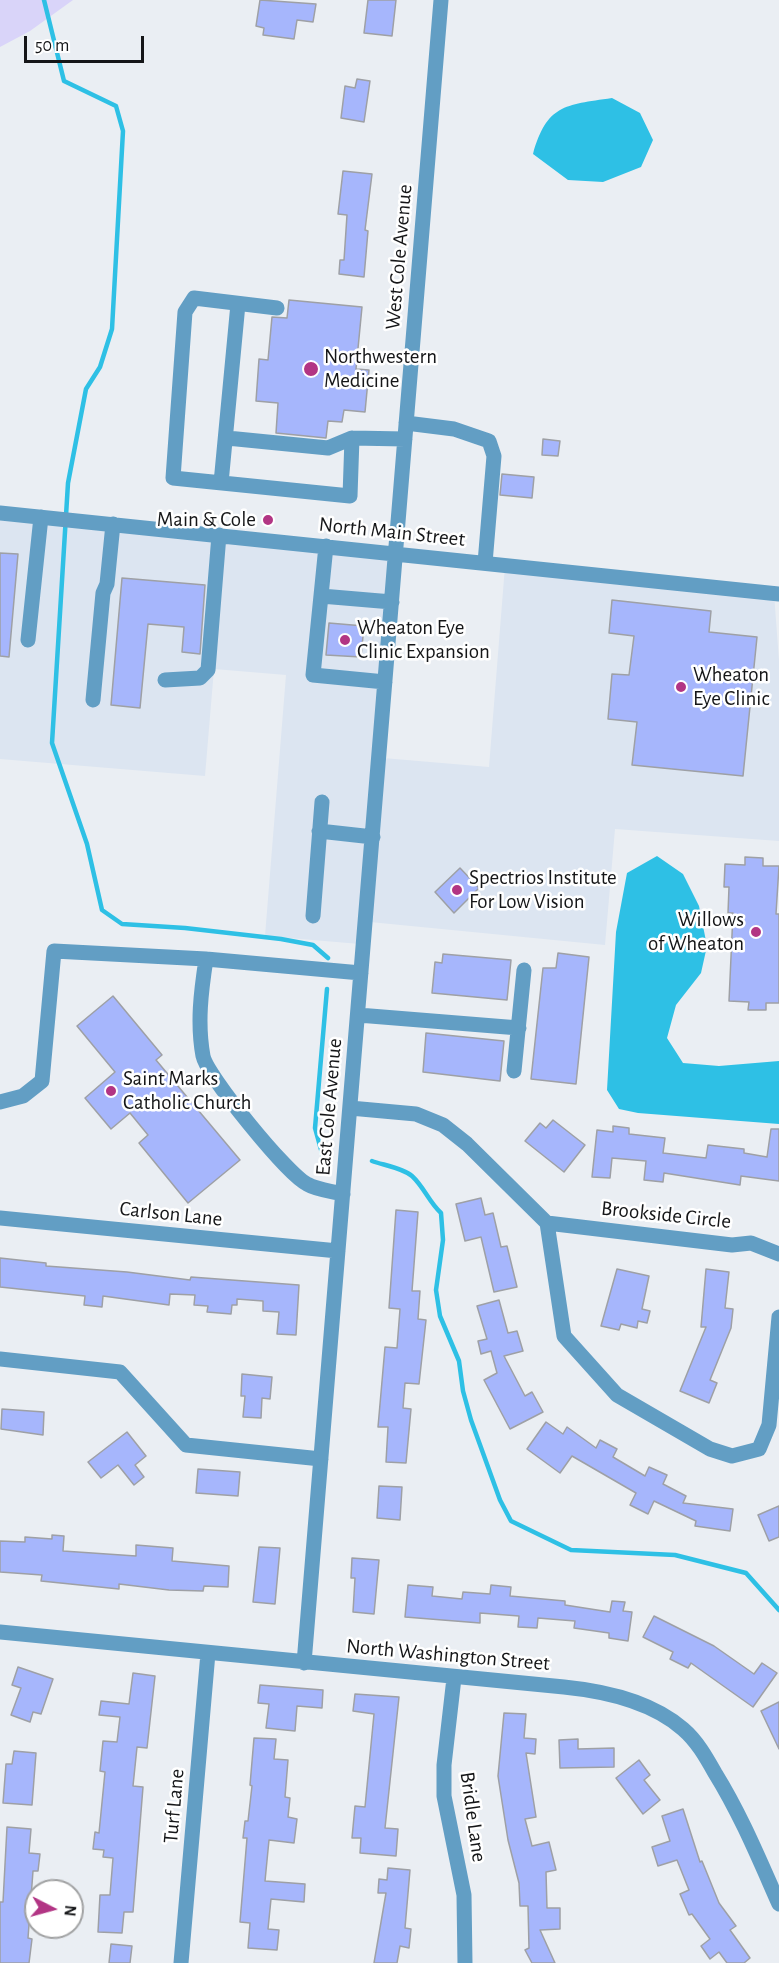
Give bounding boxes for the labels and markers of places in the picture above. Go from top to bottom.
place label: Northwestern Medicine [324,344,437,394]
marker: Northwestern Medicine [302,360,320,378]
place label: Main & Cole [157,507,256,533]
marker: Main & Cole [261,513,275,527]
place label: Wheaton Eye Clinic Expansion [357,615,490,665]
marker: Wheaton Eye Clinic Expansion [338,633,352,647]
place label: Wheaton Eye Clinic [693,662,769,712]
marker: Wheaton Eye Clinic [674,680,688,694]
place label: Spectrios Institute For Low Vision [469,865,617,915]
marker: Spectrios Institute For Low Vision [450,883,464,897]
place label: Willows of Wheaton [648,907,744,957]
marker: Willows of Wheaton [749,925,763,939]
place label: Saint Marks Catholic Church [123,1066,251,1116]
marker: Saint Marks Catholic Church [104,1084,118,1098]

